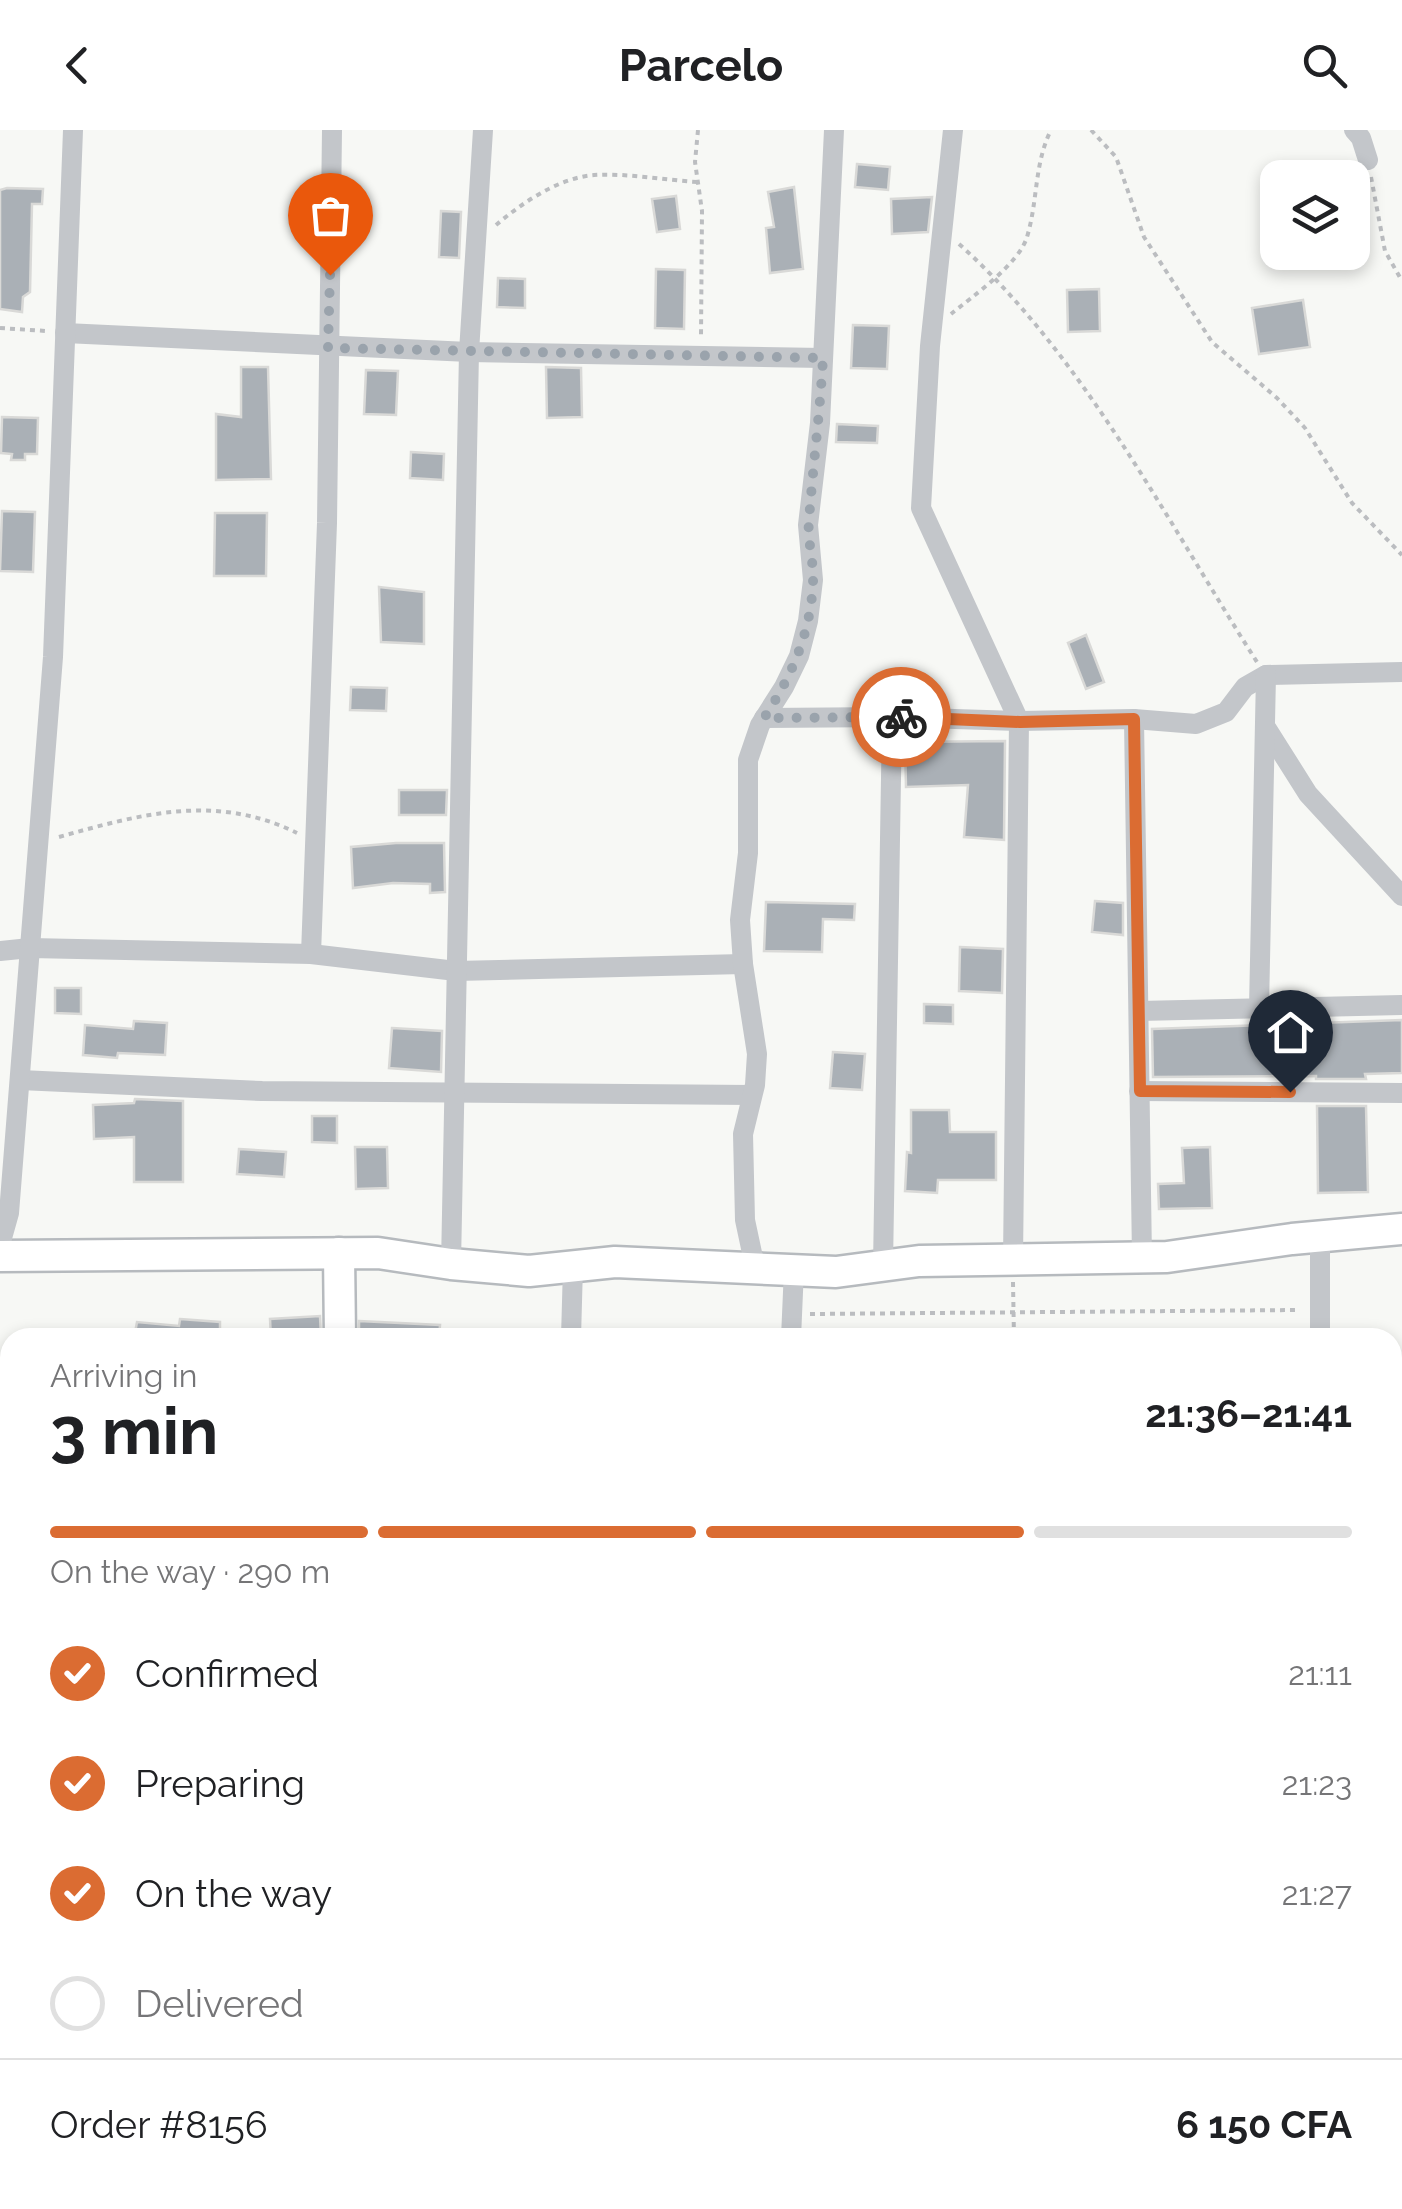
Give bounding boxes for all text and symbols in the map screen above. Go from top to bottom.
icon: back [50,38,105,93]
icon: search [1297,38,1352,93]
text: Parcelo [619,39,783,92]
map controls [1260,160,1370,270]
button: layers [1260,160,1370,270]
pin [288,173,373,276]
icon: bag [303,188,358,243]
courier [851,667,951,767]
icon: bike [874,690,929,745]
pin [1248,990,1333,1093]
icon: home [1263,1005,1318,1060]
text: Arriving in [50,1357,197,1394]
text: 21:36–21:41 [1145,1391,1352,1436]
text: 3 min [50,1393,218,1469]
text: On the way · 290 m [50,1553,330,1590]
icon: check [50,1646,105,1701]
text: Confirmed [135,1651,319,1696]
text: 21:11 [1288,1655,1352,1692]
icon: check [50,1756,105,1811]
text: Preparing [135,1761,305,1806]
text: 21:23 [1282,1765,1352,1802]
icon: check [50,1866,105,1921]
text: On the way [135,1871,332,1916]
text: 21:27 [1282,1875,1352,1912]
text: Delivered [135,1981,304,2026]
text: Order #8156 [50,2102,268,2147]
text: 6 150 CFA [1176,2102,1352,2147]

